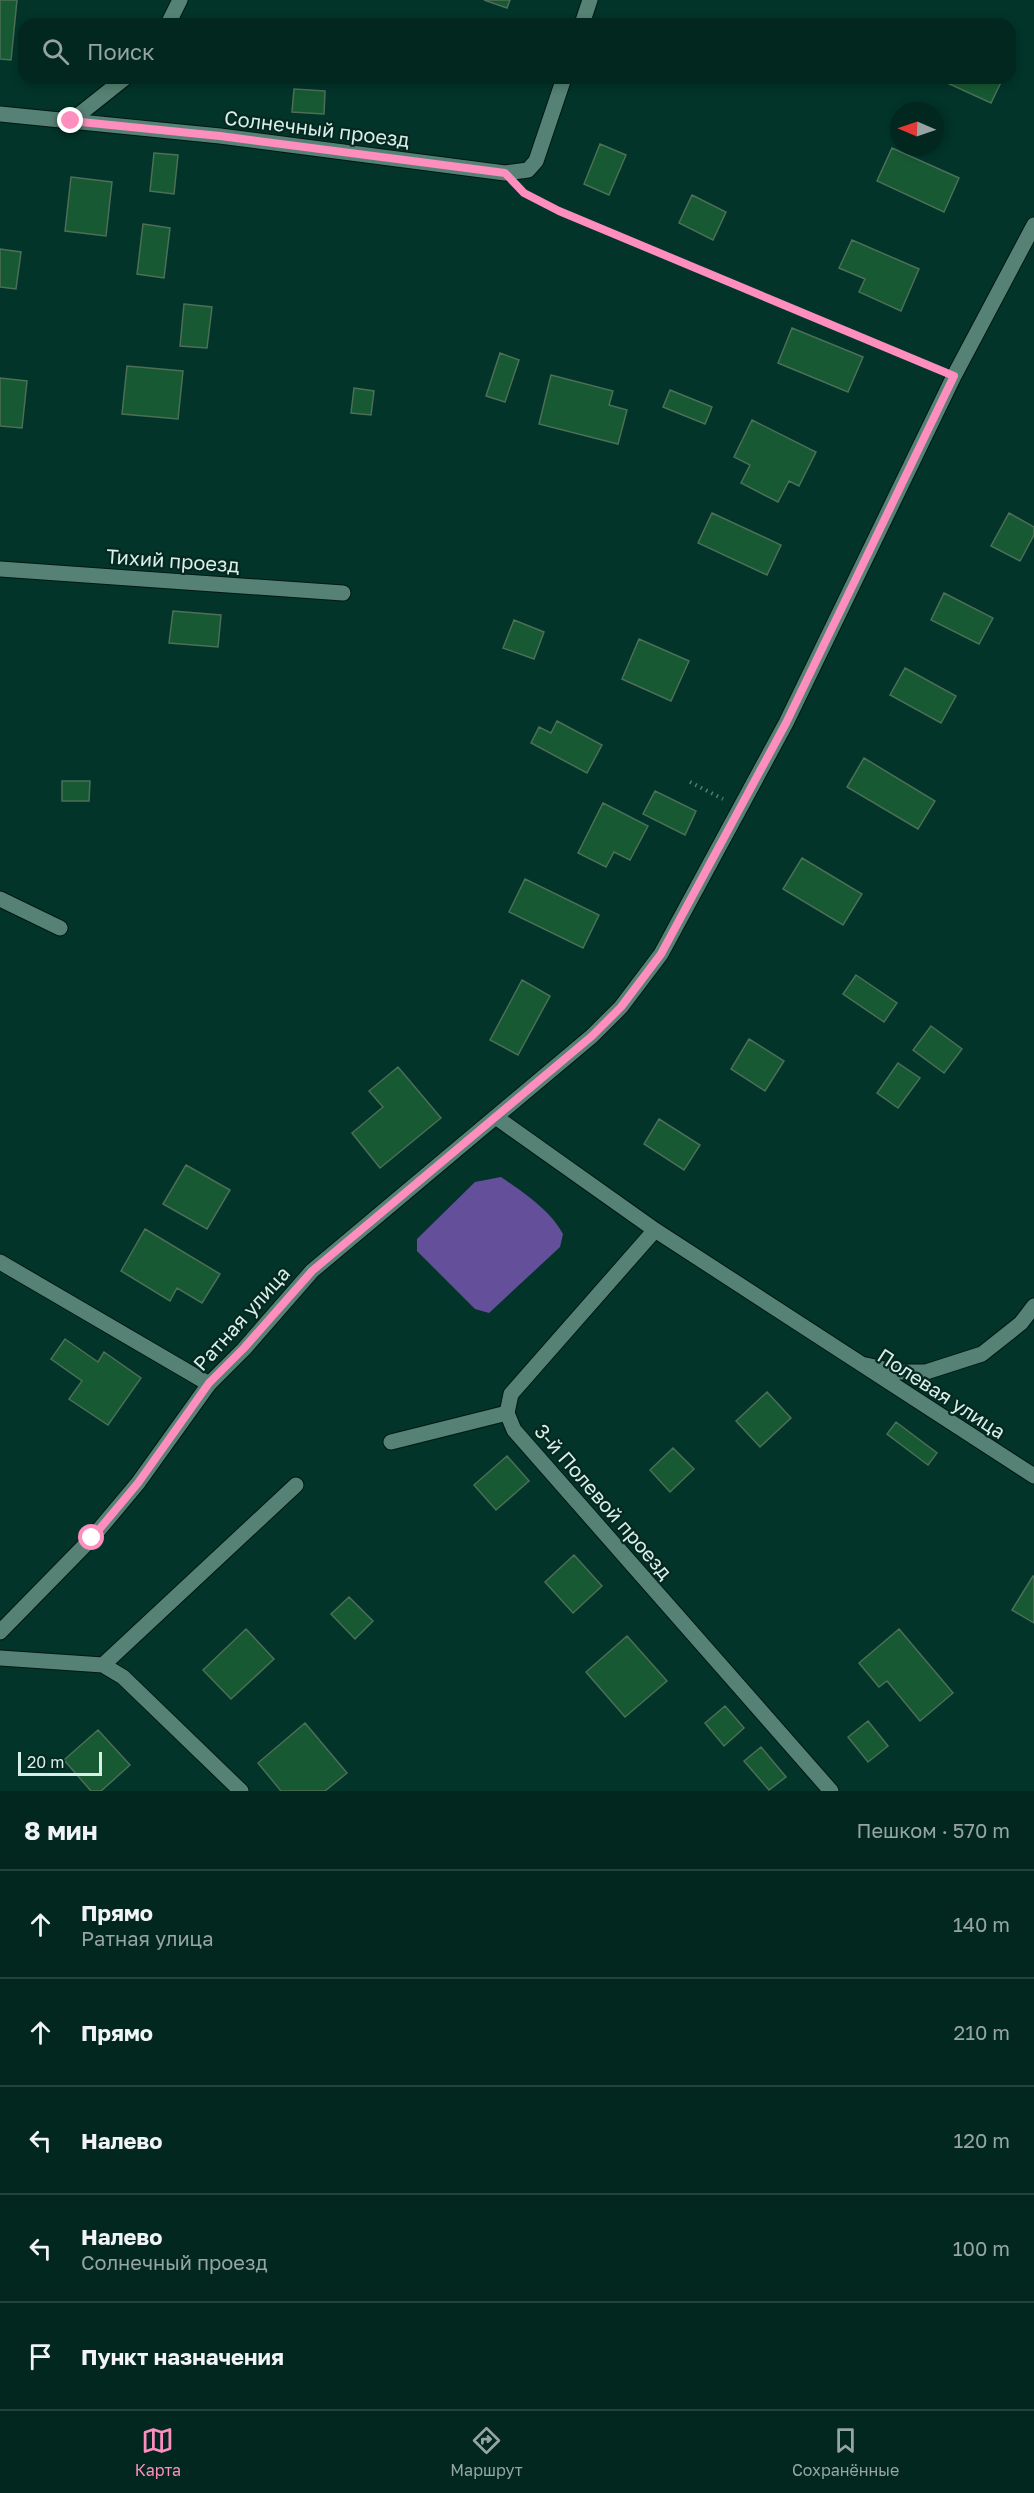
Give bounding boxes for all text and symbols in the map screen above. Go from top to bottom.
search box [18,18,1016,84]
icon: search [39,35,72,68]
text: Поиск [87,38,155,65]
north arrow [890,102,944,156]
street label: Солнечный проезд [223,105,411,151]
route end [57,107,83,133]
street label: Тихий проезд [105,543,241,577]
street label: Ратная улица [188,1261,294,1375]
street label: Полевая улица [874,1343,1010,1443]
street label: 3-й Полевой проезд [530,1419,678,1583]
route start [78,1524,104,1550]
scale bar [18,1749,102,1776]
text: 20 m [27,1752,64,1772]
text: 8 мин [24,1815,98,1846]
text: Пешком · 570 m [856,1818,1010,1842]
text: Прямо [81,1899,153,1926]
icon: ahead [24,1908,57,1941]
text: 140 m [953,1912,1010,1936]
text: Ратная улица [81,1926,214,1950]
icon: ahead [24,2016,57,2049]
text: Прямо [81,2019,153,2046]
text: 210 m [954,2020,1010,2044]
icon: left [24,2124,57,2157]
text: Налево [81,2127,163,2154]
text: 120 m [954,2128,1010,2152]
text: Налево [81,2223,163,2250]
icon: left [24,2232,57,2265]
text: 100 m [953,2236,1010,2260]
text: Солнечный проезд [81,2250,268,2274]
icon: arrive [24,2340,57,2373]
text: Пункт назначения [81,2343,284,2370]
tab: Карта [135,2424,181,2480]
tab: Маршрут [450,2424,523,2480]
tab: Сохранённые [792,2424,899,2480]

